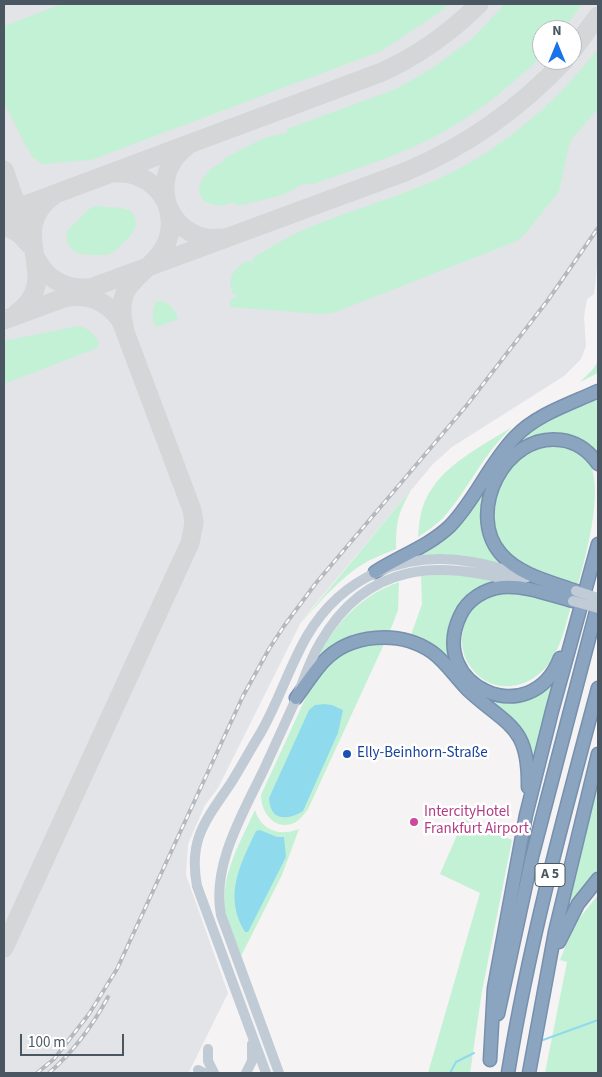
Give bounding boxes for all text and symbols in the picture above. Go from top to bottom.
north arrow [532,20,582,70]
text: N [552,21,562,41]
place label: Elly-Beinhorn-Straße [357,745,488,763]
marker: Elly-Beinhorn-Straße [341,748,353,760]
place label: IntercityHotel Frankfurt Airport [424,804,529,839]
marker: IntercityHotel Frankfurt Airport [408,816,420,828]
road number: A 5 [535,864,565,886]
scale bar [22,1024,126,1056]
text: 100 m [28,1032,66,1053]

